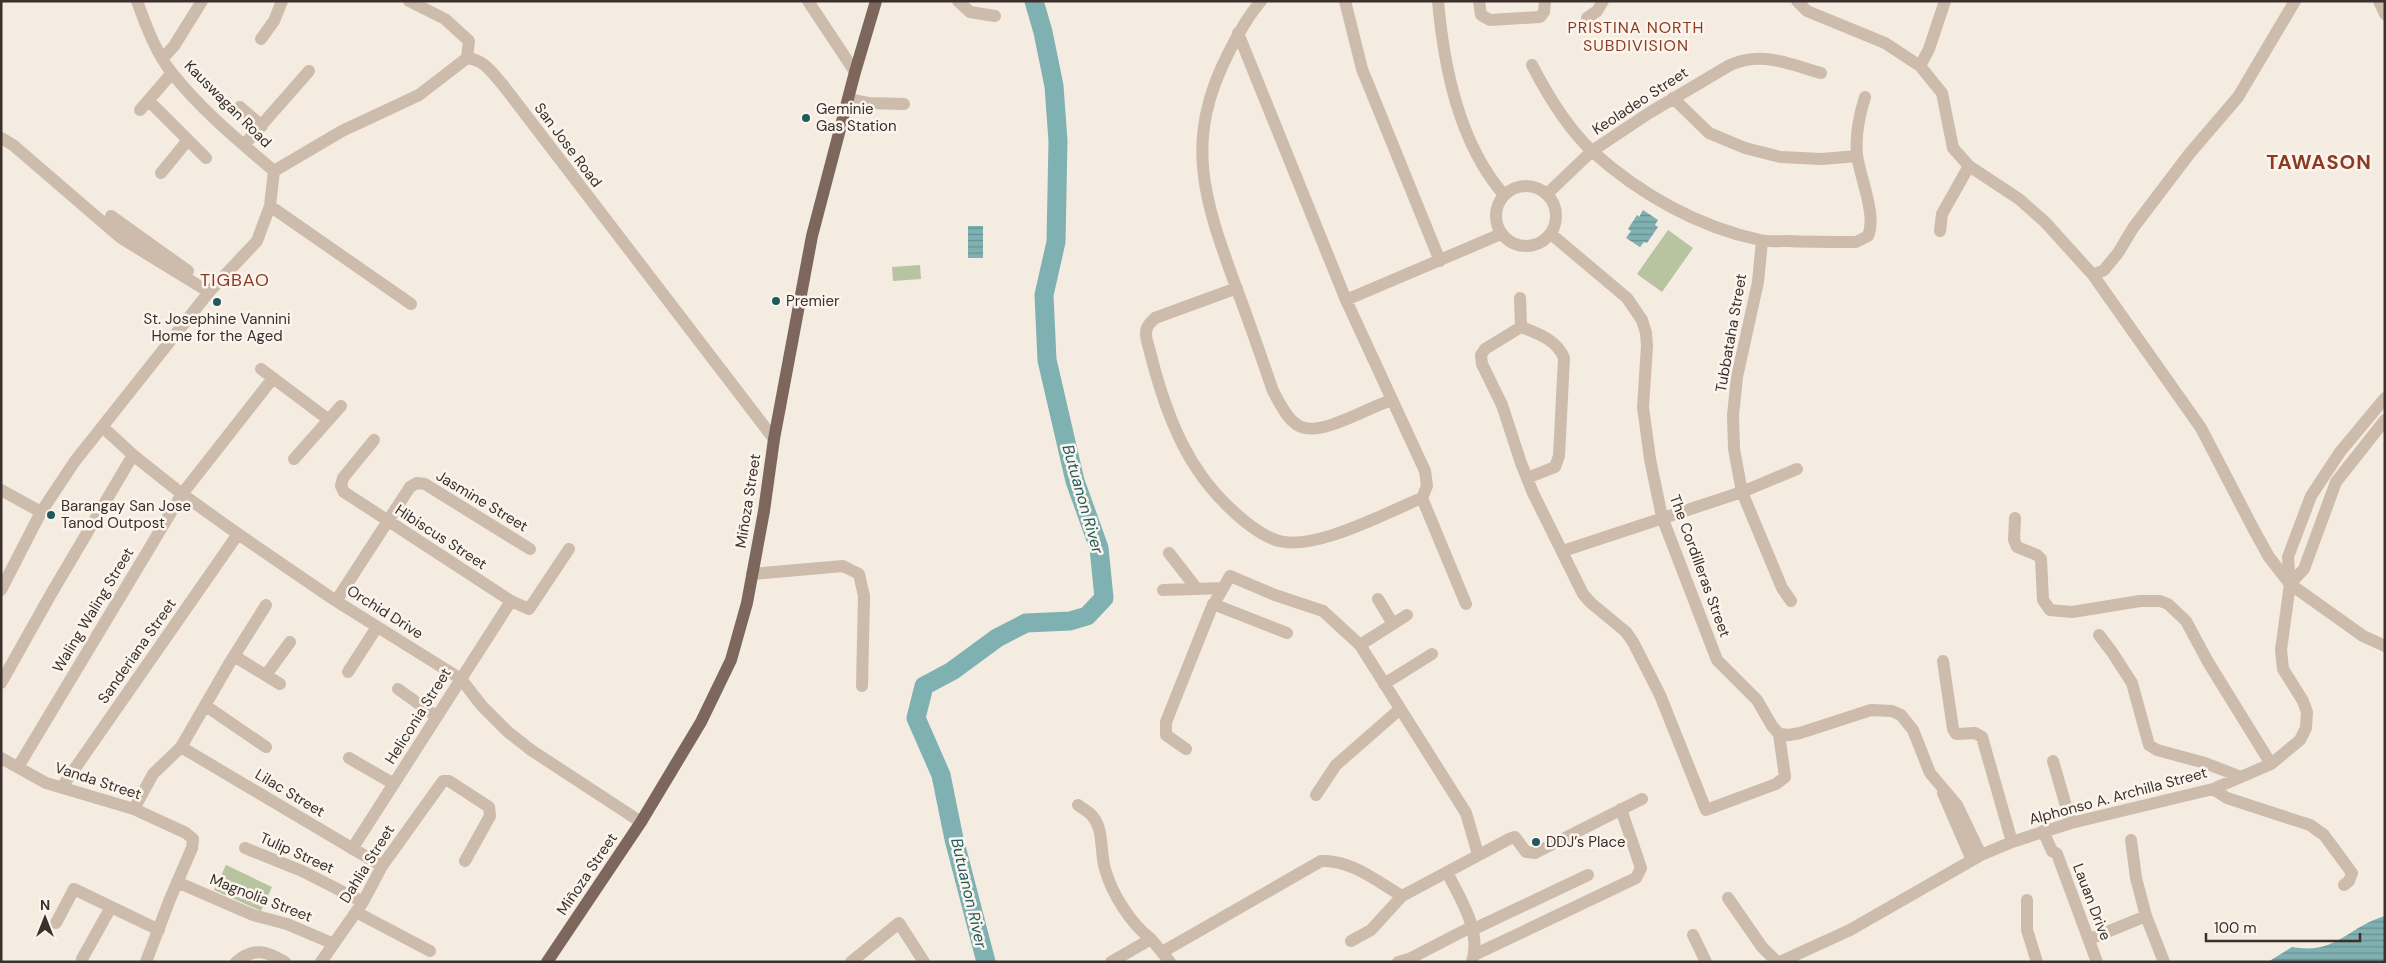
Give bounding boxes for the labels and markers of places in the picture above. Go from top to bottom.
place label: Geminie Gas Station [816,99,897,136]
marker: Geminie Gas Station [800,112,812,124]
place label: Premier [786,291,840,311]
marker: Premier [770,295,782,307]
marker: St. Josephine Vannini Home for the Aged [211,296,223,308]
place label: St. Josephine Vannini Home for the Aged [143,309,291,346]
place label: Barangay San Jose Tanod Outpost [61,496,191,533]
marker: Barangay San Jose Tanod Outpost [45,509,57,521]
place label: DDJ’s Place [1546,832,1626,852]
marker: DDJ’s Place [1530,836,1542,848]

